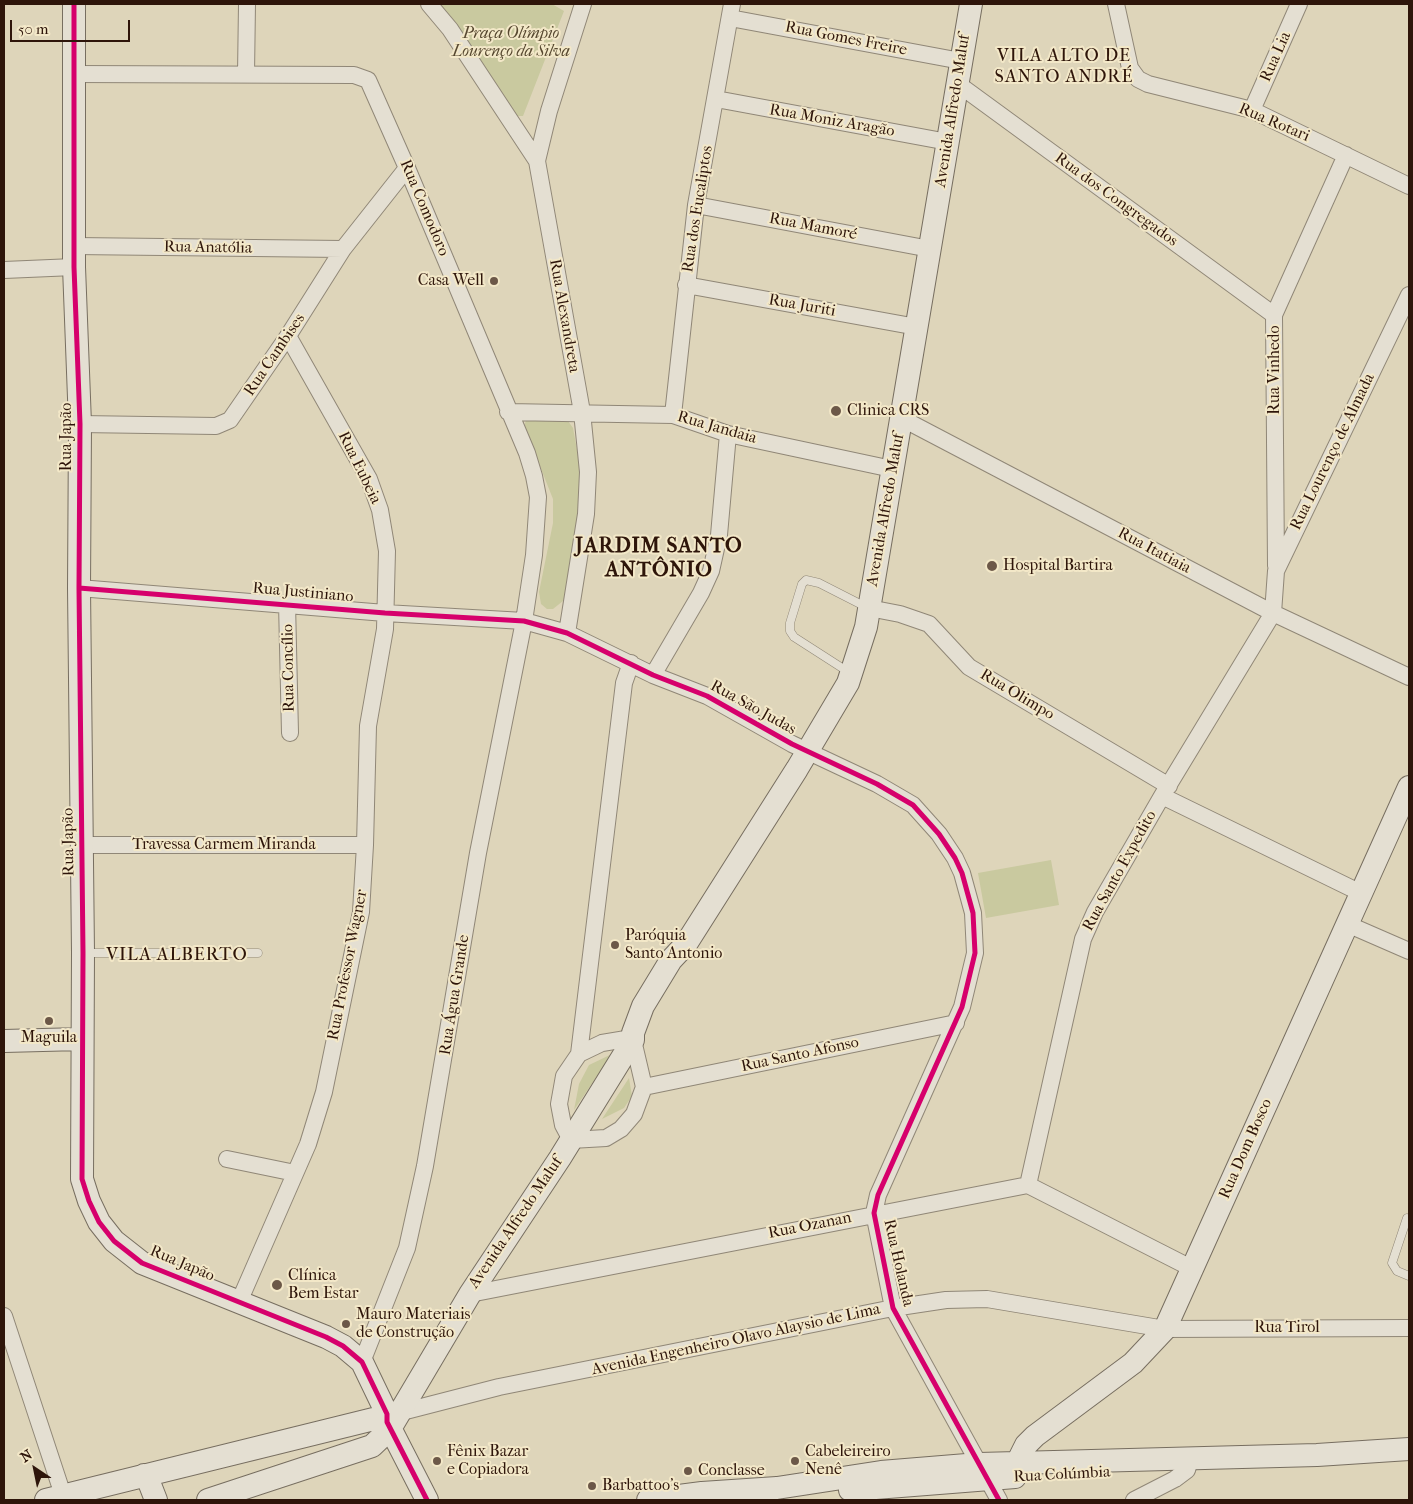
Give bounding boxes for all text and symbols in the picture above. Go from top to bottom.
scale bar [12,10,132,42]
street label: Rua Gomes Freire [783,18,909,60]
text: 50 m [18,20,48,38]
park label: Praça Olímpio Lourenço da Silva [452,24,570,62]
street label: Rua Lia [1256,29,1296,85]
street label: Avenida Alfredo Maluf [931,33,975,189]
district label: VILA ALTO DE SANTO ANDRÉ [993,46,1135,88]
street label: Rua Rotari [1236,99,1312,147]
street label: Rua Moniz Aragão [768,101,896,141]
street label: Rua dos Eucaliptos [678,144,718,274]
street label: Rua dos Congregados [1051,149,1181,251]
street label: Rua Comodoro [395,157,453,259]
street label: Rua Mamoré [767,209,859,245]
street label: Rua Anatólia [164,238,252,258]
street label: Rua Alexandreta [545,258,583,374]
place label: Casa Well [418,271,484,291]
marker: Casa Well [488,275,500,287]
street label: Rua Juriti [767,291,837,321]
street label: Rua Cambises [240,310,310,400]
street label: Rua Vinhedo [1265,325,1285,415]
street label: Rua Lourenço de Almada [1287,370,1379,534]
place label: Clinica CRS [847,401,929,421]
street label: Rua Japão [57,403,77,471]
marker: Clinica CRS [829,404,843,418]
street label: Rua Jandaia [675,408,759,448]
street label: Rua Eubeia [333,429,385,507]
street label: Avenida Alfredo Maluf [863,432,909,588]
street label: Rua Itatiaia [1114,524,1194,578]
district label: JARDIM SANTO ANTÔNIO [574,534,744,584]
place label: Hospital Bartira [1003,556,1113,576]
marker: Hospital Bartira [985,559,999,573]
street label: Rua Justiniano [252,579,354,607]
street label: Rua Concílio [279,624,299,712]
street label: Rua Olimpo [976,665,1058,725]
street label: Rua São Judas [707,677,799,739]
street label: Rua Santo Expedito [1079,807,1161,935]
street label: Rua Japão [59,808,79,876]
street label: Travessa Carmem Miranda [132,835,316,855]
street label: Rua Professor Wagner [324,888,372,1042]
place label: Paróquia Santo Antonio [625,926,722,964]
street label: Rua Água Grande [436,933,474,1057]
marker: Paróquia Santo Antonio [609,939,621,951]
district label: VILA ALBERTO [105,945,249,967]
marker: Maguila [43,1015,55,1027]
place label: Maguila [21,1028,77,1048]
street label: Rua Santo Afonso [739,1033,861,1077]
street label: Rua Dom Bosco [1215,1096,1277,1202]
street label: Avenida Alfredo Maluf [465,1153,567,1293]
street label: Rua Ozanan [767,1209,853,1243]
street label: Rua Holanda [879,1218,917,1308]
street label: Rua Japão [147,1242,217,1286]
place label: Clínica Bem Estar [288,1266,359,1304]
marker: Clínica Bem Estar [270,1278,284,1292]
street label: Avenida Engenheiro Olavo Alaysio de Lima [590,1300,882,1380]
place label: Mauro Materiais de Construção [356,1305,471,1343]
marker: Mauro Materiais de Construção [340,1318,352,1330]
street label: Rua Tirol [1254,1318,1320,1338]
place label: Fênix Bazar e Copiadora [447,1442,529,1480]
place label: Cabeleireiro Nenê [805,1442,891,1480]
north arrow [10,1444,60,1494]
text: N [17,1446,35,1466]
marker: Fênix Bazar e Copiadora [431,1455,443,1467]
marker: Cabeleireiro Nenê [789,1455,801,1467]
place label: Conclasse [698,1461,765,1481]
street label: Rua Colúmbia [1013,1463,1111,1487]
marker: Conclasse [682,1465,694,1477]
place label: Barbattoo's [602,1476,679,1496]
marker: Barbattoo's [586,1480,598,1492]

